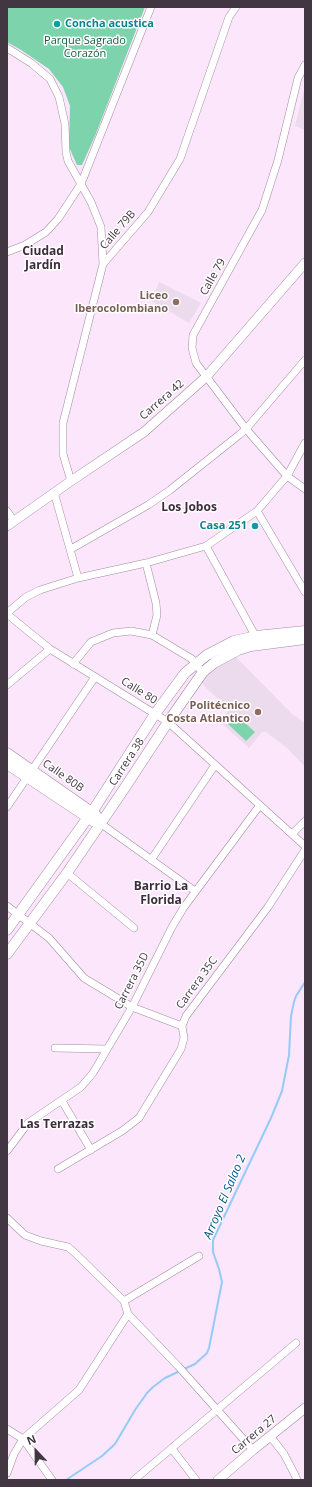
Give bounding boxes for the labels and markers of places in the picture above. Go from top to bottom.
place label: Concha acustica [65,17,154,31]
marker: Concha acustica [52,19,62,29]
place label: Liceo Iberocolombiano [75,289,168,315]
marker: Liceo Iberocolombiano [171,297,181,307]
place label: Casa 251 [200,519,247,533]
marker: Casa 251 [250,521,260,531]
place label: Politécnico Costa Atlantico [166,699,250,725]
marker: Politécnico Costa Atlantico [253,707,263,717]

